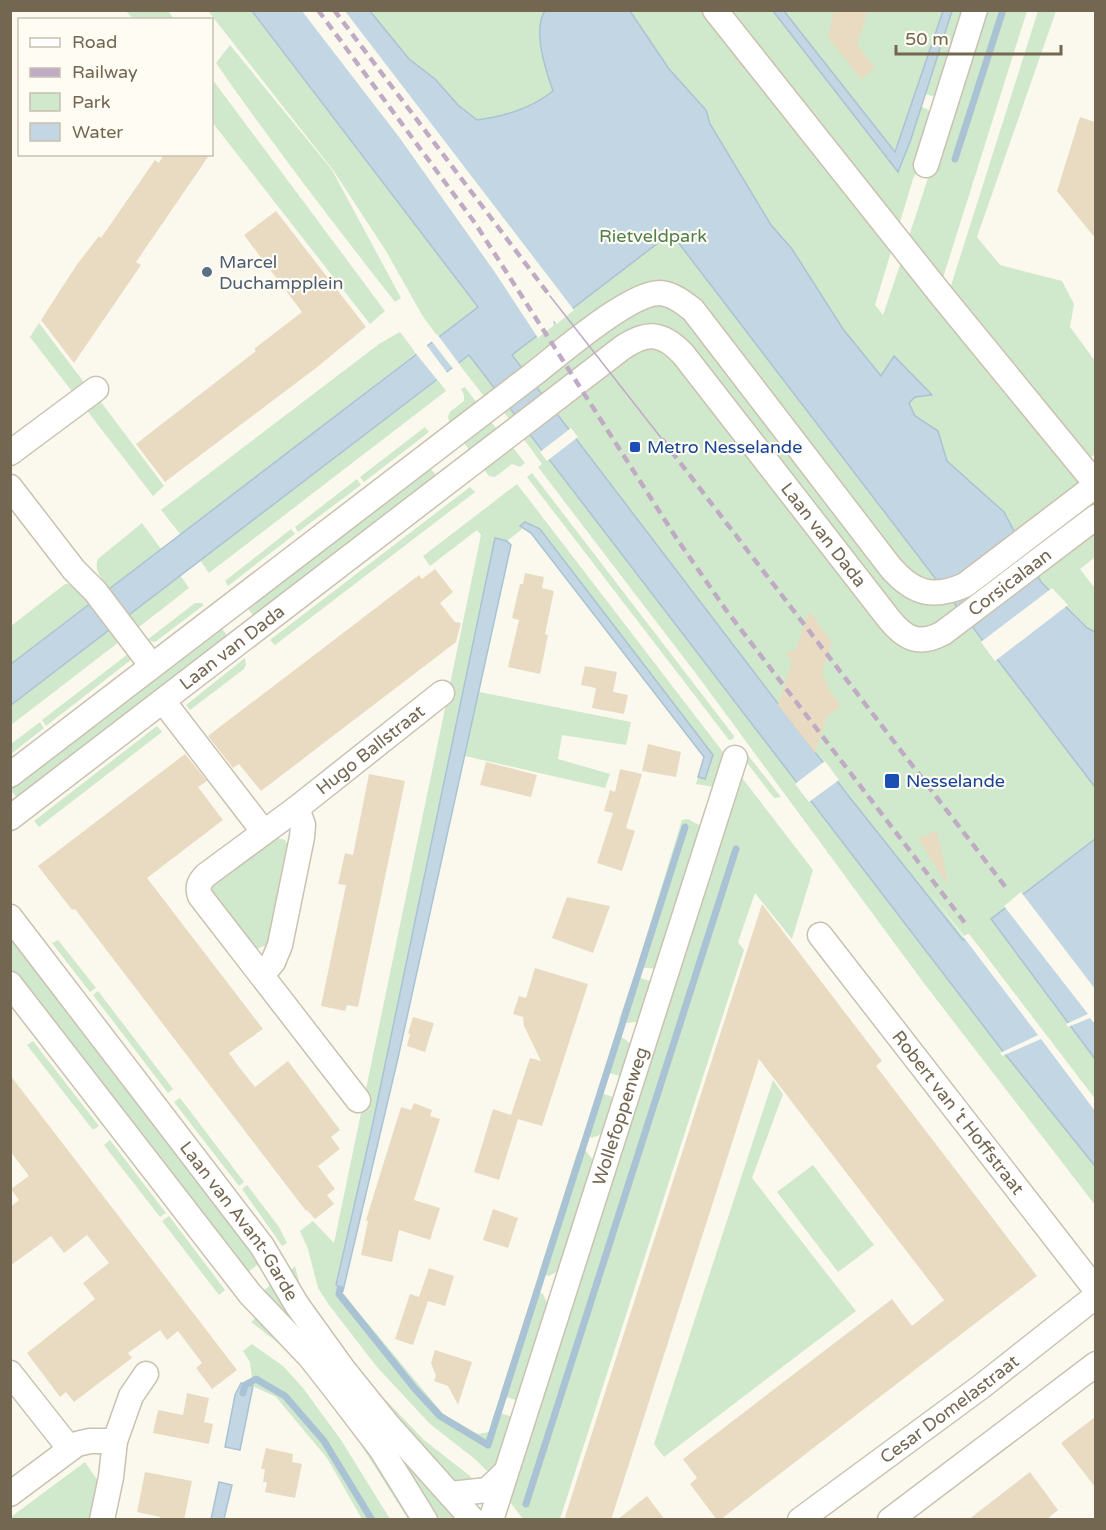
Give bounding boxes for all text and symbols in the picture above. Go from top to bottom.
legend [18,18,213,156]
scale bar [896,18,1061,56]
text: 50 m [905,28,949,50]
text: Road [72,31,117,53]
text: Railway [72,61,138,83]
text: Park [72,91,111,113]
text: Water [72,121,123,143]
park label: Rietveldpark [599,225,707,247]
place label: Marcel Duchampplein [219,251,343,294]
marker: Marcel Duchampplein [200,265,214,279]
place label: Metro Nesselande [647,436,802,458]
marker: Metro Nesselande [628,440,642,454]
street label: Laan van Dada [776,478,871,591]
street label: Corsicalaan [964,544,1056,621]
street label: Laan van Dada [175,600,289,695]
street label: Hugo Ballstraat [312,700,429,800]
place label: Nesselande [906,770,1005,792]
marker: Nesselande [883,772,901,790]
street label: Robert van 't Hoffstraat [887,1026,1029,1199]
street label: Wollefoppenweg [588,1044,653,1188]
street label: Laan van Avant-Garde [175,1137,303,1305]
street label: Cesar Domelastraat [876,1350,1023,1468]

